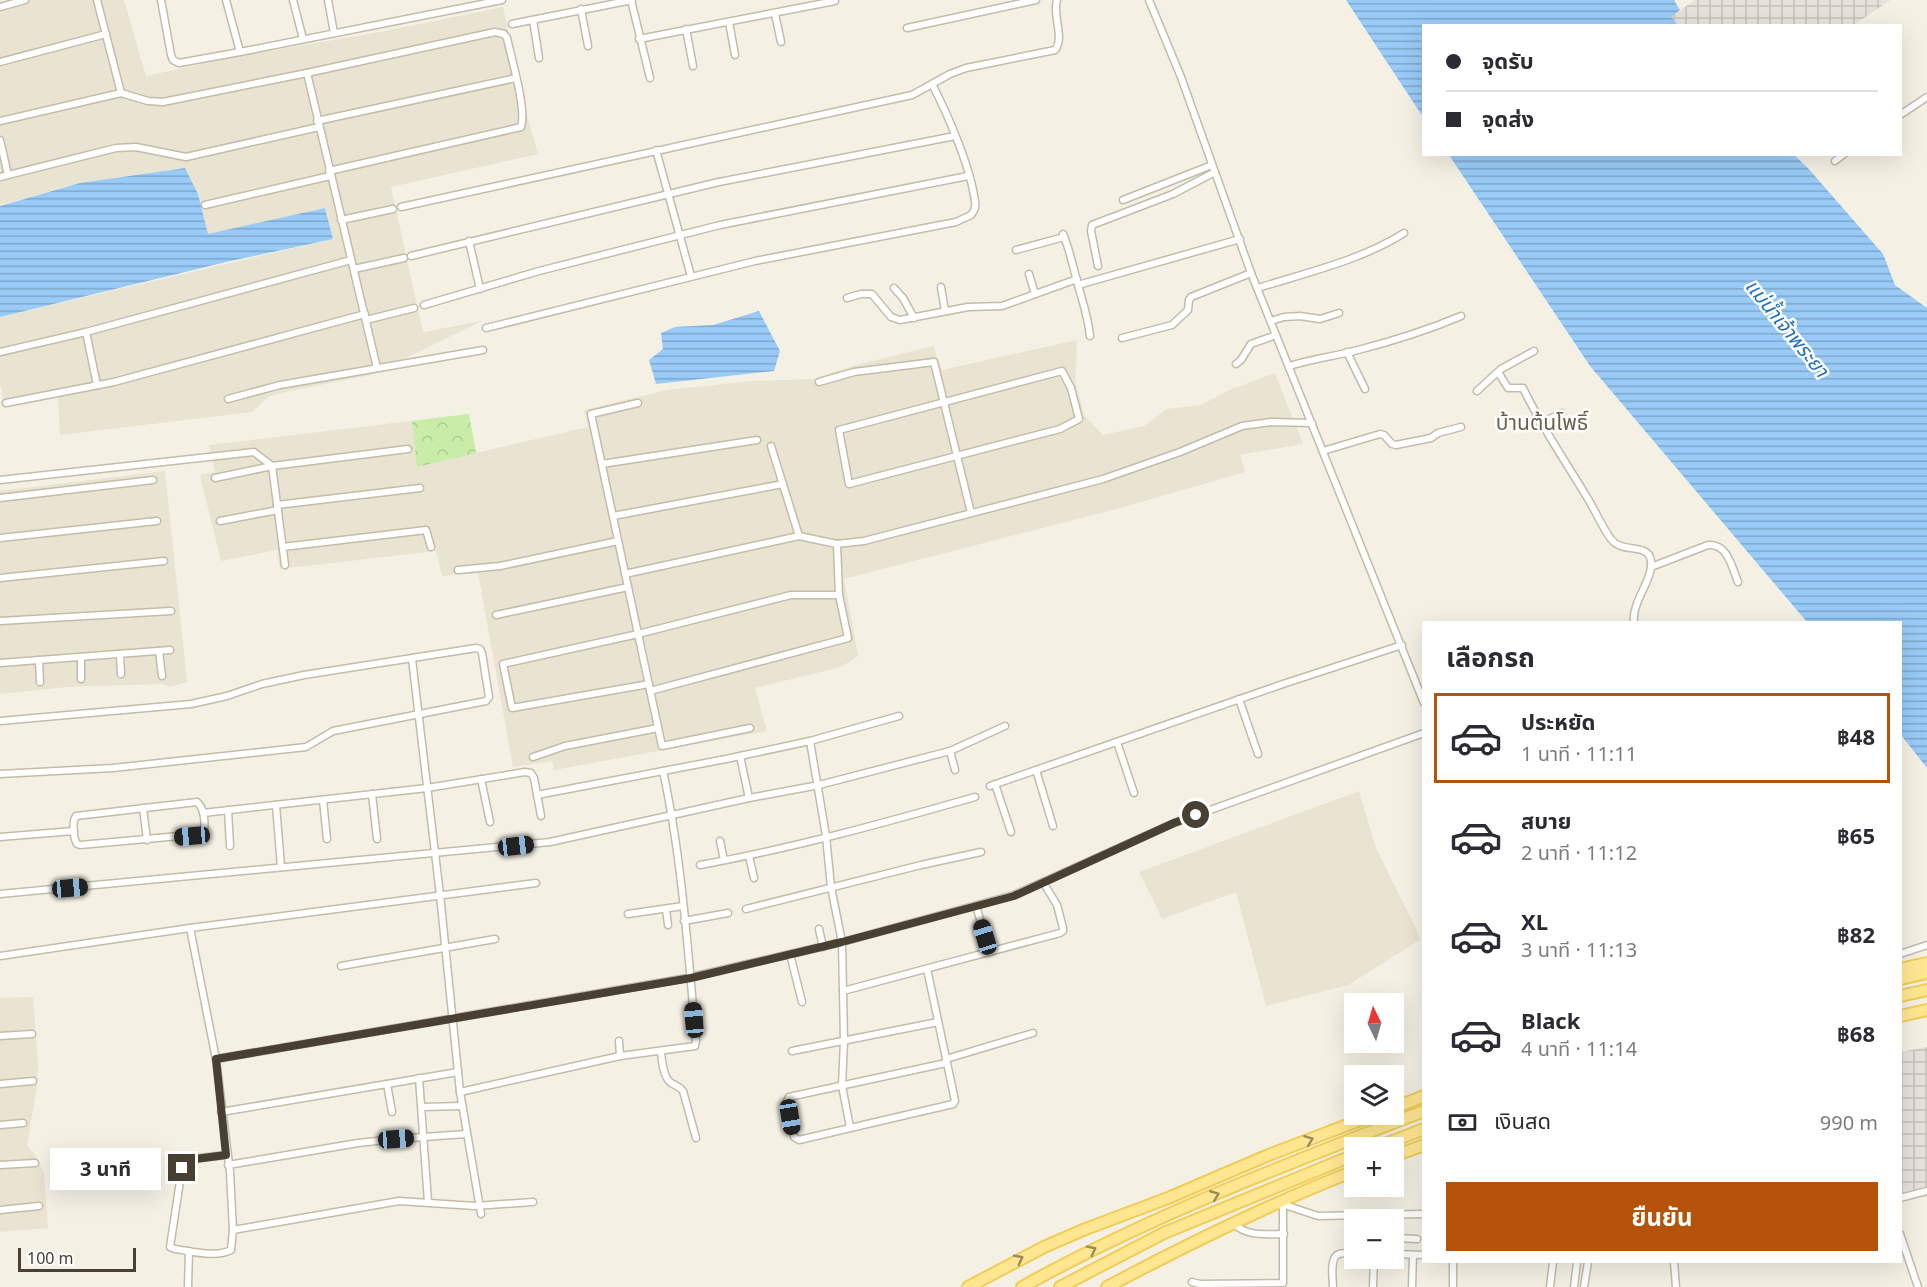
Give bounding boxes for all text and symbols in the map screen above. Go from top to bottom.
text: จุดรับ [1482,45,1534,75]
text: จุดส่ง [1482,103,1534,133]
water label: แม่น้ำเจ้าพระยา [1740,273,1836,383]
district label: บ้านต้นโพธิ์ [1496,408,1589,436]
text: เลือกรถ [1446,638,1535,675]
text: ประหยัด [1521,706,1596,736]
icon: car [1449,711,1503,765]
text: ฿48 [1837,721,1875,751]
text: 1 นาที · 11:11 [1521,740,1637,767]
route start [1182,801,1209,828]
text: สบาย [1521,805,1571,835]
icon: car [1449,810,1503,864]
text: ฿65 [1837,820,1875,850]
car [173,825,211,847]
car [497,835,535,857]
text: 2 นาที · 11:12 [1521,839,1637,866]
car [51,877,89,899]
text: XL [1521,906,1548,936]
icon: car [1449,909,1503,963]
car [971,917,999,957]
text: ฿82 [1837,919,1875,949]
text: 3 นาที · 11:13 [1521,936,1637,963]
north arrow [1344,993,1404,1053]
map controls [1344,993,1404,1269]
car [683,1001,705,1039]
text: Black [1521,1005,1580,1035]
icon: car [1449,1008,1503,1062]
text: ฿68 [1837,1018,1875,1048]
text: 4 นาที · 11:14 [1521,1035,1637,1062]
button: layers [1344,1065,1404,1125]
car [778,1098,802,1136]
text: เงินสด [1494,1105,1551,1135]
icon: cash [1446,1106,1479,1139]
text: 990 m [1820,1109,1878,1136]
car [377,1129,415,1149]
one-way arrow [1304,1135,1314,1148]
button: + [1344,1137,1404,1197]
callout: 3 นาที [50,1147,161,1189]
route end [168,1154,195,1181]
text: 3 นาที [80,1155,131,1182]
button: ยืนยัน [1446,1182,1878,1251]
one-way arrow [1209,1190,1220,1202]
button: − [1344,1209,1404,1269]
scale bar [18,1245,136,1272]
one-way arrow [1086,1245,1097,1257]
text: 100 m [27,1247,74,1269]
one-way arrow [1013,1255,1024,1266]

